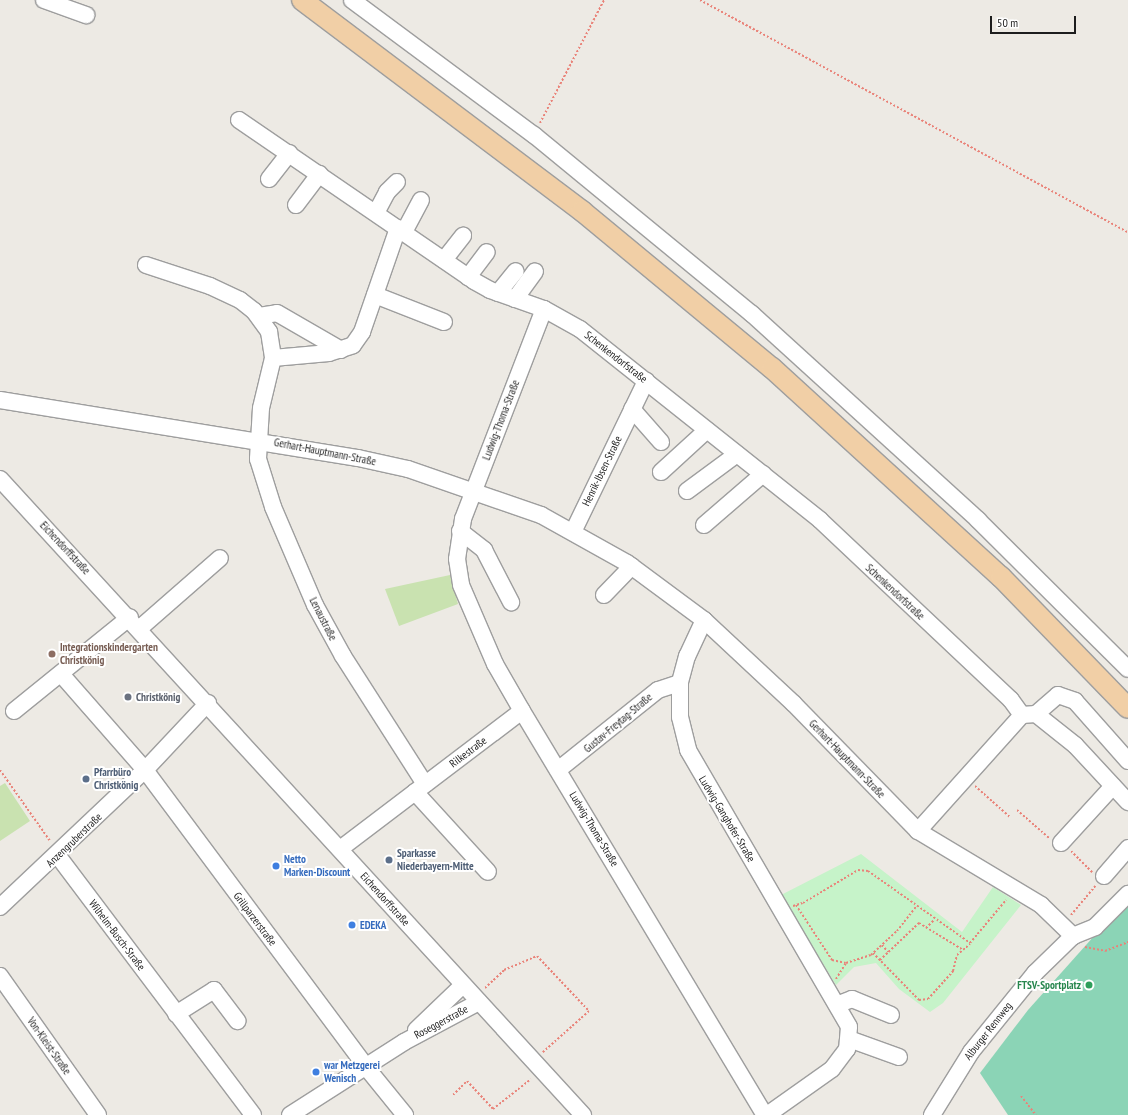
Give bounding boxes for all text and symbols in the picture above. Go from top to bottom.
scale bar [992,8,1078,34]
text: 50 m [997,15,1018,30]
street label: Schenkendorfstraße [582,328,650,386]
street label: Ludwig-Thoma-Straße [480,378,522,462]
street label: Henrik-Ibsen-Straße [579,434,625,508]
street label: Gerhart-Hauptmann-Straße [273,436,377,468]
street label: Eichendorffstraße [37,519,93,577]
street label: Schenkendorfstraße [863,561,927,623]
street label: Lenaustraße [307,595,339,643]
place label: Integrationskindergarten Christkönig [60,641,158,667]
marker: Integrationskindergarten Christkönig [47,649,57,659]
place label: Christkönig [136,690,180,704]
street label: Gustav-Freytag-Straße [581,691,655,755]
marker: Christkönig [123,692,133,702]
street label: Gerhart-Hauptmann-Straße [806,717,888,801]
street label: Rilkestraße [447,734,489,770]
place label: Pfarrbüro Christkönig [94,766,138,792]
marker: Pfarrbüro Christkönig [81,774,91,784]
street label: Ludwig-Ganghofer-Straße [696,774,758,864]
street label: Ludwig-Thoma-Straße [566,789,622,869]
street label: Anzengruberstraße [43,810,105,870]
place label: Sparkasse Niederbayern-Mitte [397,847,474,873]
place label: Netto Marken-Discount [284,853,350,879]
marker: Sparkasse Niederbayern-Mitte [384,855,394,865]
marker: Netto Marken-Discount [271,861,281,871]
street label: Eichendorffstraße [358,870,412,928]
street label: Grillparzerstraße [231,890,279,948]
street label: Wilhelm-Busch-Straße [86,897,148,973]
place label: EDEKA [360,918,386,932]
marker: EDEKA [347,920,357,930]
place label: FTSV-Sportplatz [1017,978,1081,992]
marker: FTSV-Sportplatz [1084,980,1094,990]
street label: Alburger Rennweg [961,1000,1015,1062]
street label: Roseggerstraße [412,1002,470,1042]
street label: Von-Kleist-Straße [24,1015,74,1077]
place label: war Metzgerei Wenisch [324,1059,380,1085]
marker: war Metzgerei Wenisch [311,1067,321,1077]

